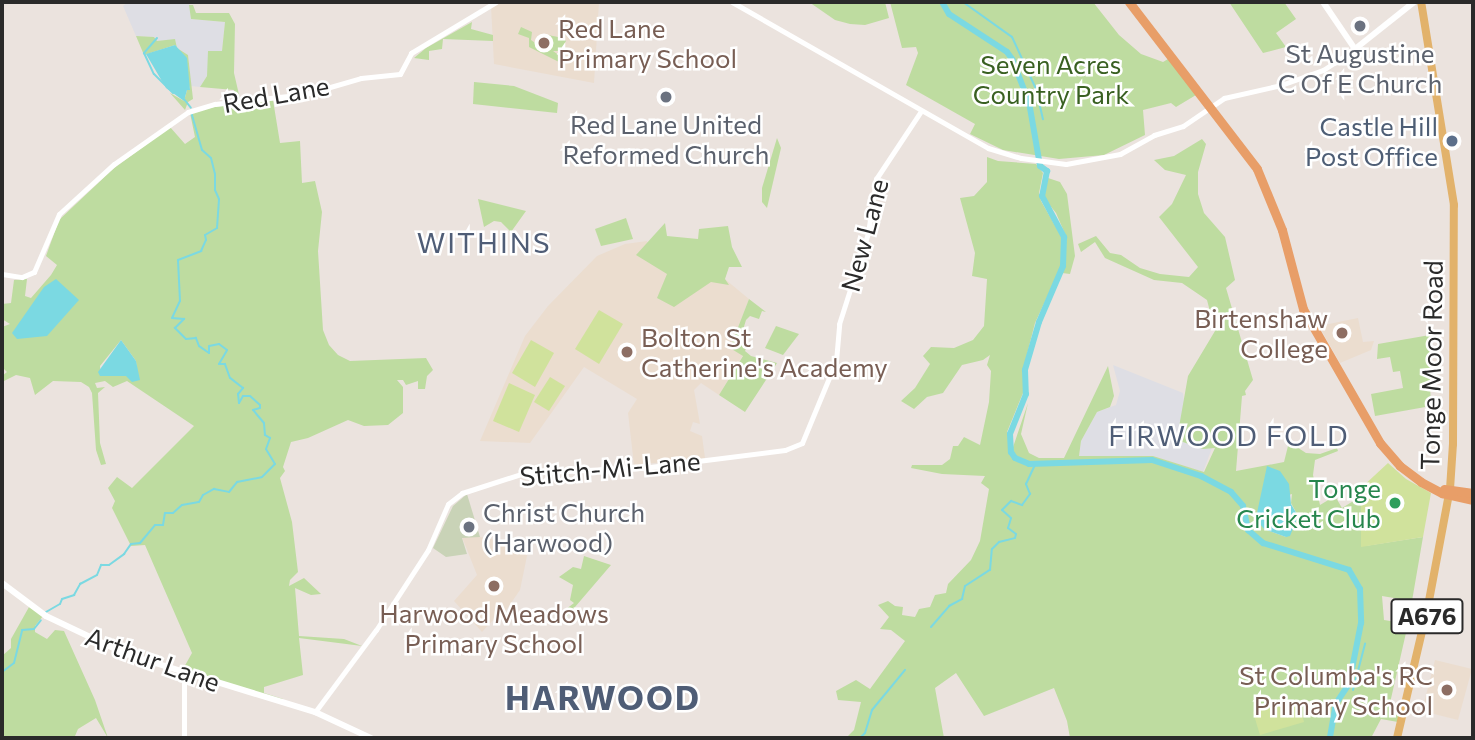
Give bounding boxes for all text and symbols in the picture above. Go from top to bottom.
place label: Red Lane Primary School [558,12,737,74]
marker: St Augustine C Of E Church [1352,18,1368,34]
marker: Red Lane Primary School [536,35,552,51]
place label: St Augustine C Of E Church [1278,37,1442,98]
park label: Seven Acres Country Park [973,48,1129,110]
street label: Red Lane [220,69,332,119]
marker: Red Lane United Reformed Church [658,89,674,105]
place label: Red Lane United Reformed Church [563,108,769,170]
place label: Castle Hill Post Office [1305,110,1438,172]
marker: Castle Hill Post Office [1444,133,1460,149]
street label: New Lane [834,175,894,295]
district label: WITHINS [418,225,550,259]
street label: Tonge Moor Road [1414,260,1448,470]
place label: Birtenshaw College [1194,302,1328,364]
place label: Bolton St Catherine's Academy [641,321,888,382]
marker: Birtenshaw College [1334,325,1350,341]
marker: Bolton St Catherine's Academy [619,344,635,360]
district label: FIRWOOD FOLD [1110,418,1348,452]
street label: Stitch-Mi-Lane [518,445,702,491]
place label: Tonge Cricket Club [1236,472,1381,534]
marker: Tonge Cricket Club [1387,495,1403,511]
place label: Christ Church (Harwood) [483,496,645,558]
marker: Christ Church (Harwood) [461,519,477,535]
marker: Harwood Meadows Primary School [486,578,502,594]
road number: A676 [1390,596,1464,636]
place label: Harwood Meadows Primary School [379,597,609,658]
street label: Arthur Lane [81,620,225,698]
place label: St Columba's RC Primary School [1239,659,1433,720]
district label: HARWOOD [506,677,700,717]
marker: St Columba's RC Primary School [1439,682,1455,698]

